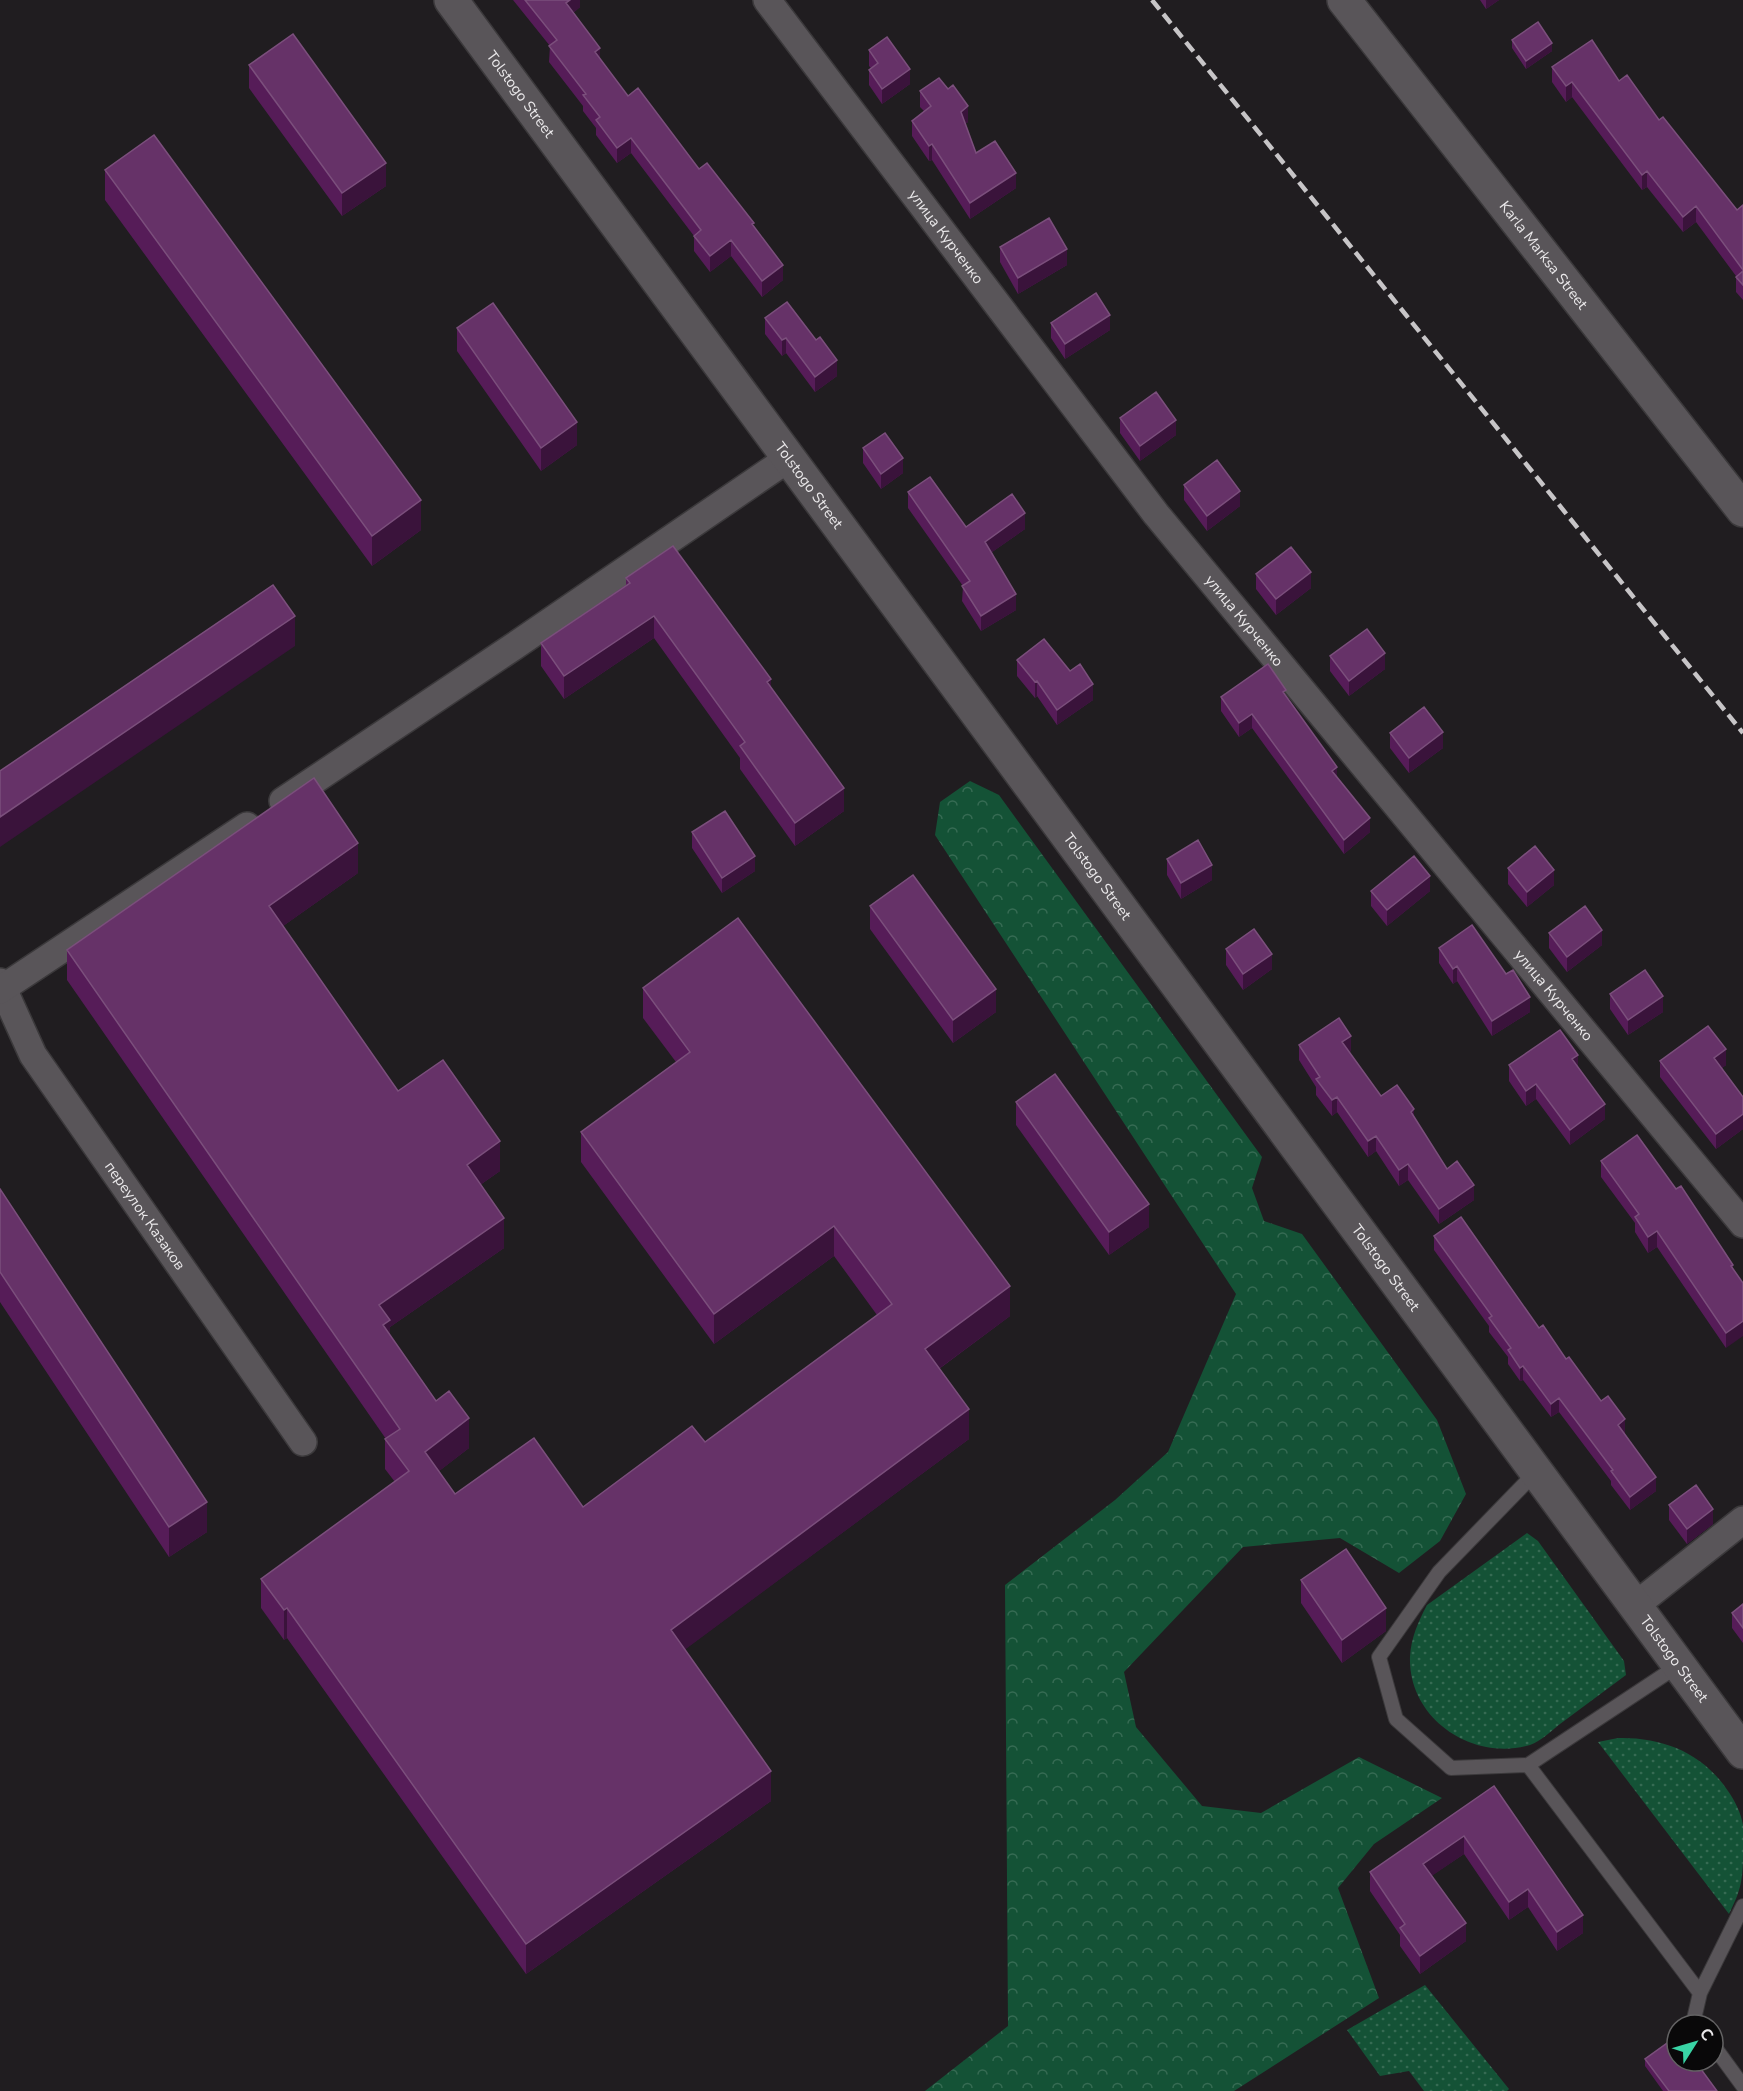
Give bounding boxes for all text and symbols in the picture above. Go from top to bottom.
street label: Tolstogo Street [482,47,560,142]
street label: улица Курченко [904,186,988,288]
street label: Karla Marksa Street [1495,197,1593,314]
street label: Tolstogo Street [770,438,848,533]
street label: улица Курченко [1200,571,1288,671]
street label: Tolstogo Street [1059,829,1136,925]
street label: улица Курченко [1510,945,1598,1045]
street label: переулок Казаков [100,1157,190,1274]
street label: Tolstogo Street [1347,1220,1425,1316]
street label: Tolstogo Street [1636,1611,1713,1707]
north arrow [1665,2013,1725,2073]
text: С [1694,2024,1718,2046]

